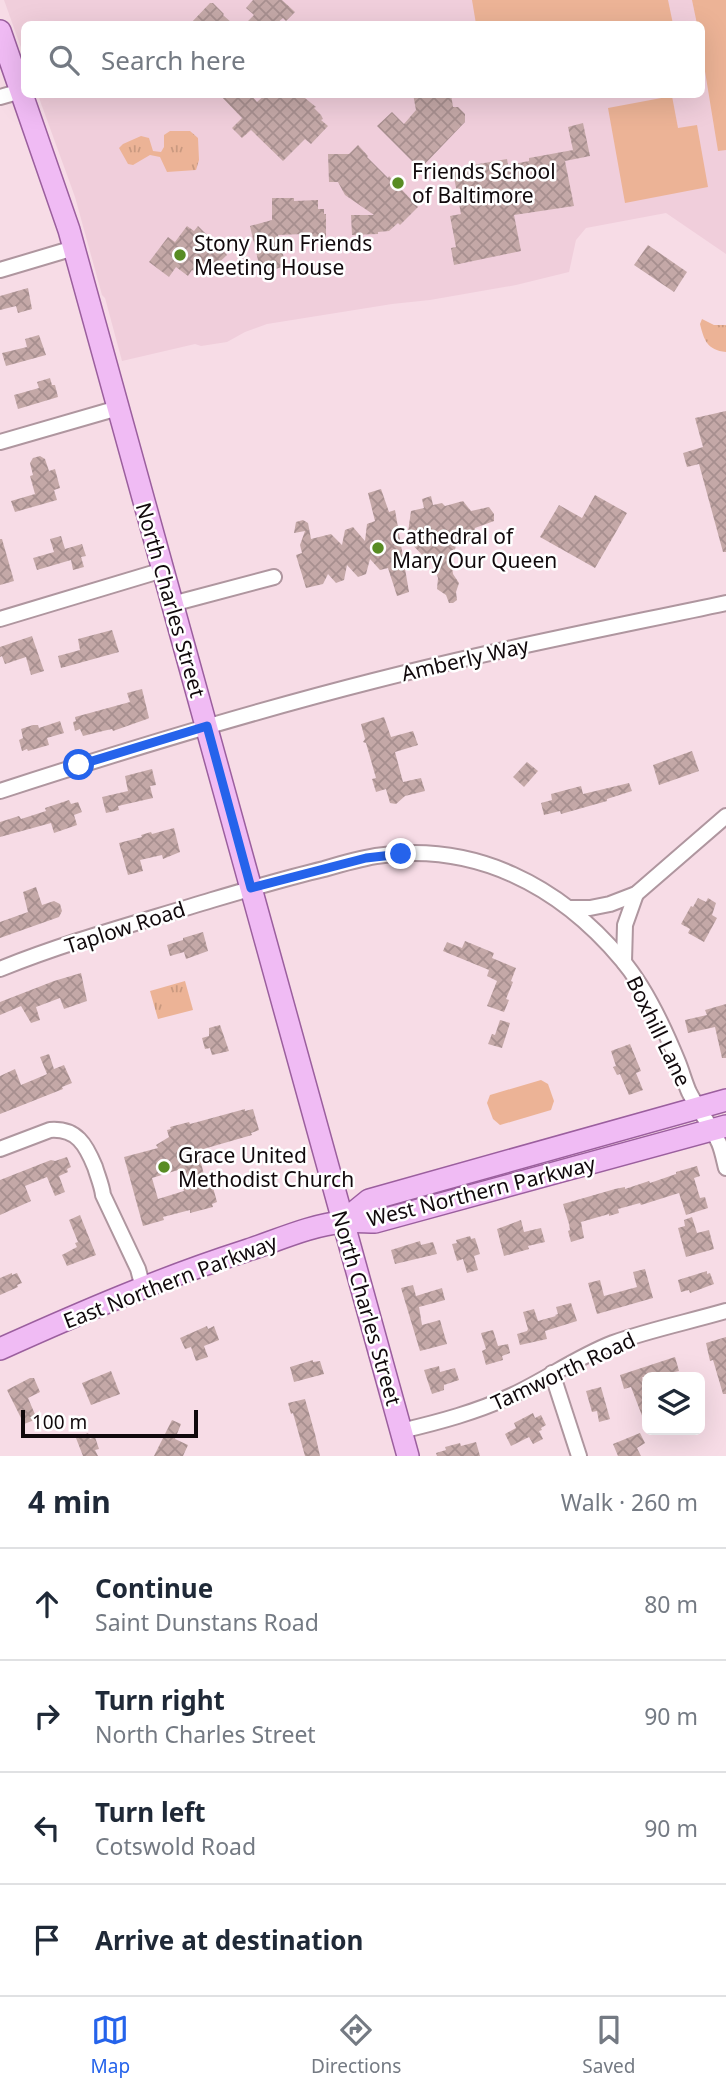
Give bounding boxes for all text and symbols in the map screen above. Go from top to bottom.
search box [21,21,705,98]
icon: search [45,41,83,79]
text: Search here [101,42,246,78]
place label: Friends School of Baltimore [412,157,556,209]
marker: Friends School of Baltimore [390,175,406,191]
place label: Stony Run Friends Meeting House [194,229,372,281]
marker: Stony Run Friends Meeting House [172,247,188,263]
street label: North Charles Street [130,499,212,701]
place label: Cathedral of Mary Our Queen [392,522,557,574]
marker: Cathedral of Mary Our Queen [370,540,386,556]
street label: Amberly Way [399,631,532,687]
route start [63,749,94,780]
route end [385,838,416,869]
street label: Taplow Road [61,894,189,960]
street label: Boxhill Lane [620,971,698,1091]
place label: Grace United Methodist Church [178,1141,354,1193]
street label: West Northern Parkway [364,1149,598,1233]
marker: Grace United Methodist Church [156,1159,172,1175]
street label: North Charles Street [326,1207,408,1409]
street label: East Northern Parkway [59,1227,281,1335]
street label: Tamworth Road [486,1325,640,1417]
map controls [642,1372,705,1435]
button: layers [642,1372,705,1435]
scale bar [21,1407,198,1439]
text: 100 m [32,1409,87,1435]
text: 4 min [28,1481,111,1522]
text: Walk · 260 m [561,1486,698,1518]
text: Continue [95,1570,213,1606]
icon: ahead [28,1585,66,1623]
text: 80 m [644,1588,698,1620]
text: Saint Dunstans Road [95,1606,319,1638]
text: Turn right [95,1682,225,1718]
icon: right [28,1697,66,1735]
text: 90 m [644,1700,698,1732]
text: North Charles Street [95,1718,316,1750]
text: Turn left [95,1794,206,1830]
icon: left [28,1809,66,1847]
text: 90 m [644,1812,698,1844]
text: Cotswold Road [95,1830,256,1862]
icon: arrive [28,1921,66,1959]
text: Arrive at destination [95,1922,364,1958]
tab: Map [91,2011,130,2079]
tab: Directions [311,2011,401,2079]
tab: Saved [582,2011,635,2079]

